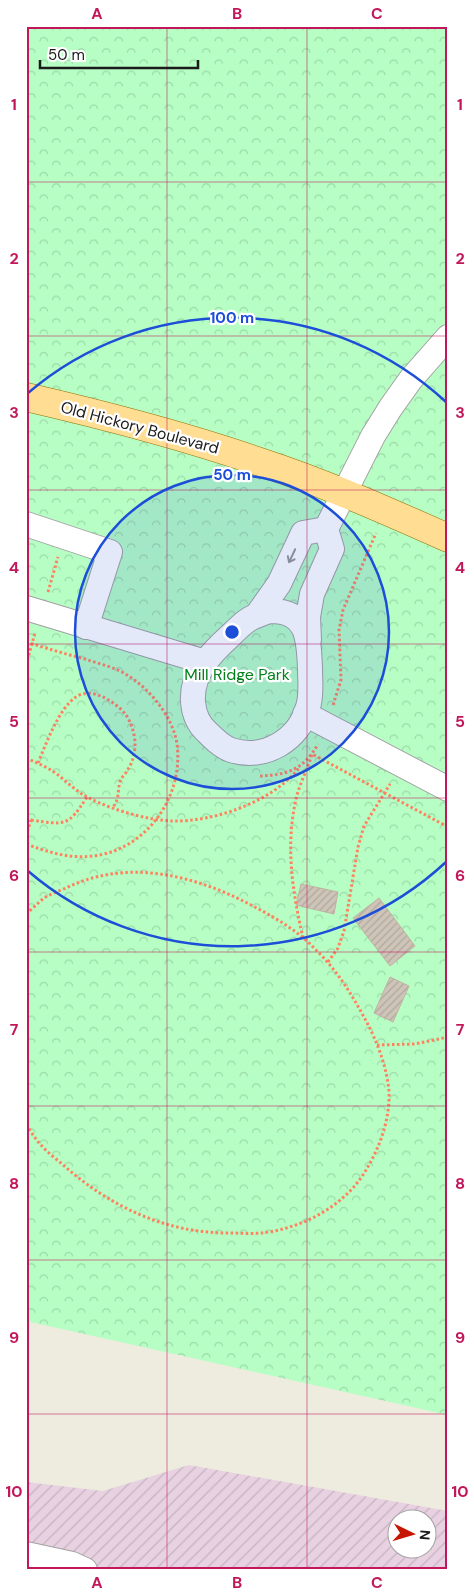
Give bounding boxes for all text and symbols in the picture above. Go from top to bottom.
text: A [91,3,103,24]
text: B [232,3,242,24]
text: C [371,3,383,24]
scale bar [40,38,198,70]
text: 50 m [48,45,85,65]
text: 1 [11,94,17,115]
text: 1 [457,94,463,115]
text: 2 [9,248,19,269]
text: 2 [455,248,465,269]
text: 100 m [210,308,254,328]
street label: Old Hickory Boulevard [58,396,221,459]
text: 3 [9,402,19,423]
text: 3 [455,402,465,423]
text: 50 m [213,465,251,485]
one-way arrow [287,548,297,563]
text: 4 [9,557,19,578]
text: 4 [455,557,465,578]
centre of rings [223,623,241,641]
park label: Mill Ridge Park [184,664,290,685]
text: 5 [9,711,19,732]
text: 5 [455,711,465,732]
text: 6 [9,865,19,886]
text: 6 [455,865,465,886]
text: 7 [10,1019,19,1040]
text: 7 [456,1019,465,1040]
text: 8 [9,1173,19,1194]
text: 8 [455,1173,465,1194]
text: 9 [9,1327,19,1348]
text: 9 [455,1327,465,1348]
text: 10 [5,1481,23,1502]
text: 10 [451,1481,469,1502]
north arrow [386,1508,436,1558]
text: N [416,1529,434,1541]
text: A [91,1572,103,1593]
text: B [232,1572,242,1593]
text: C [371,1572,383,1593]

